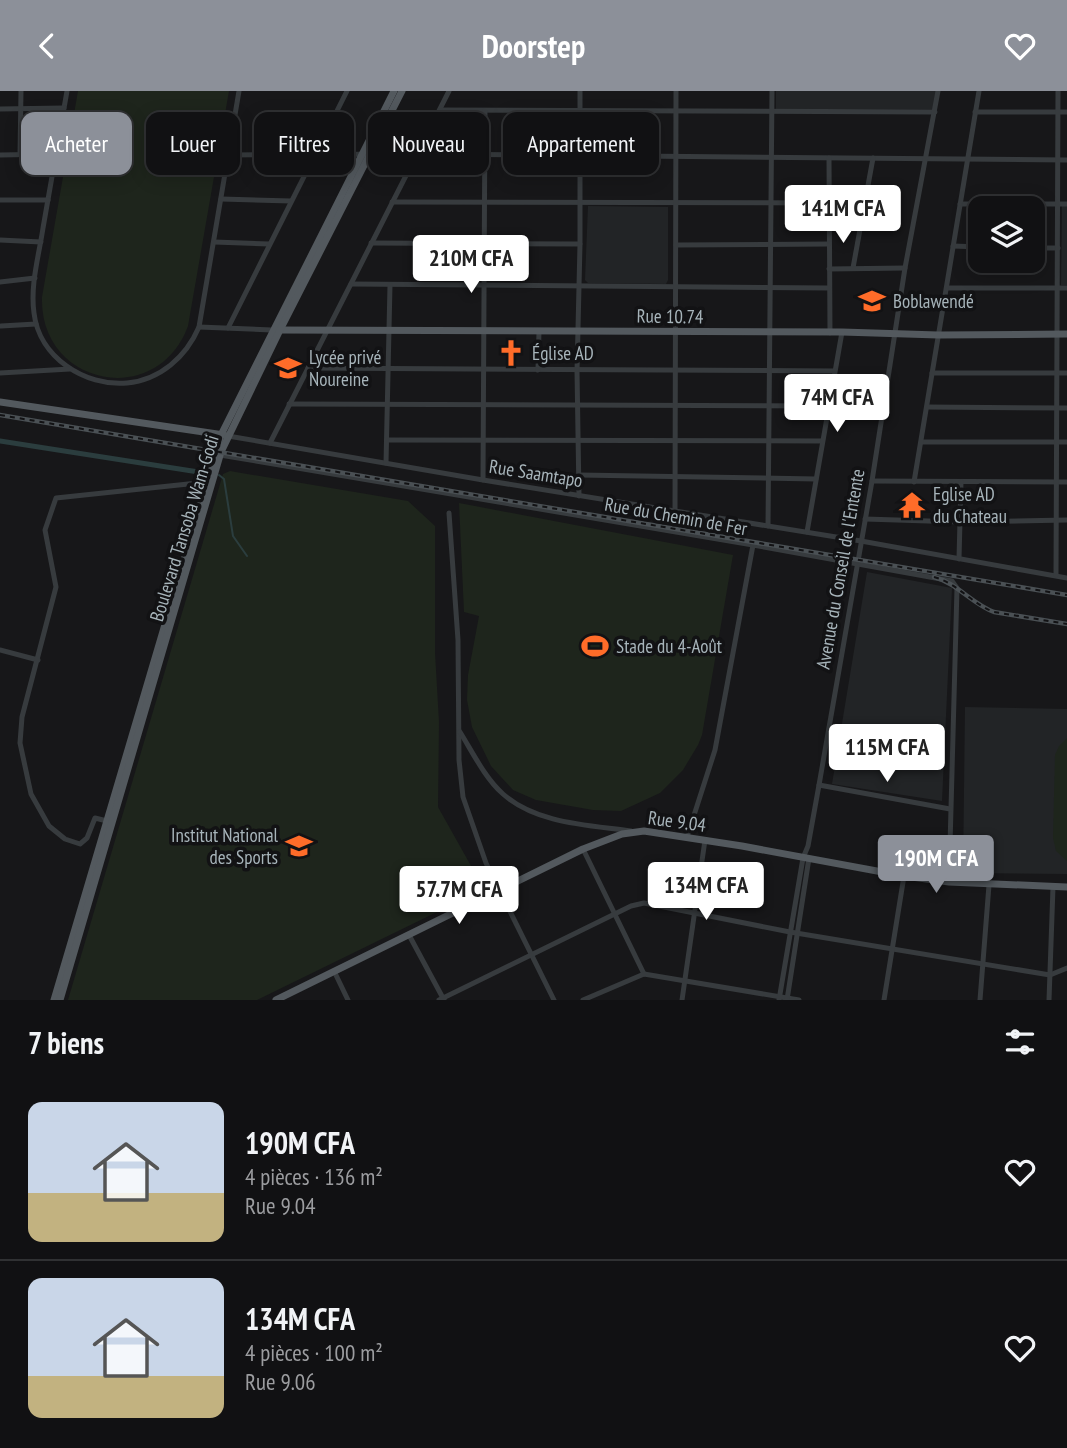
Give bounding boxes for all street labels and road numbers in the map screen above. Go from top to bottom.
street label: Rue 10.74 [636,303,704,329]
street label: Boulevard Tansoba Wam-Godi [144,432,224,624]
street label: Rue Saamtapo [488,454,584,492]
street label: Avenue du Conseil de l'Entente [811,467,869,671]
street label: Rue du Chemin de Fer [603,492,750,541]
street label: Rue 9.04 [646,805,708,837]

